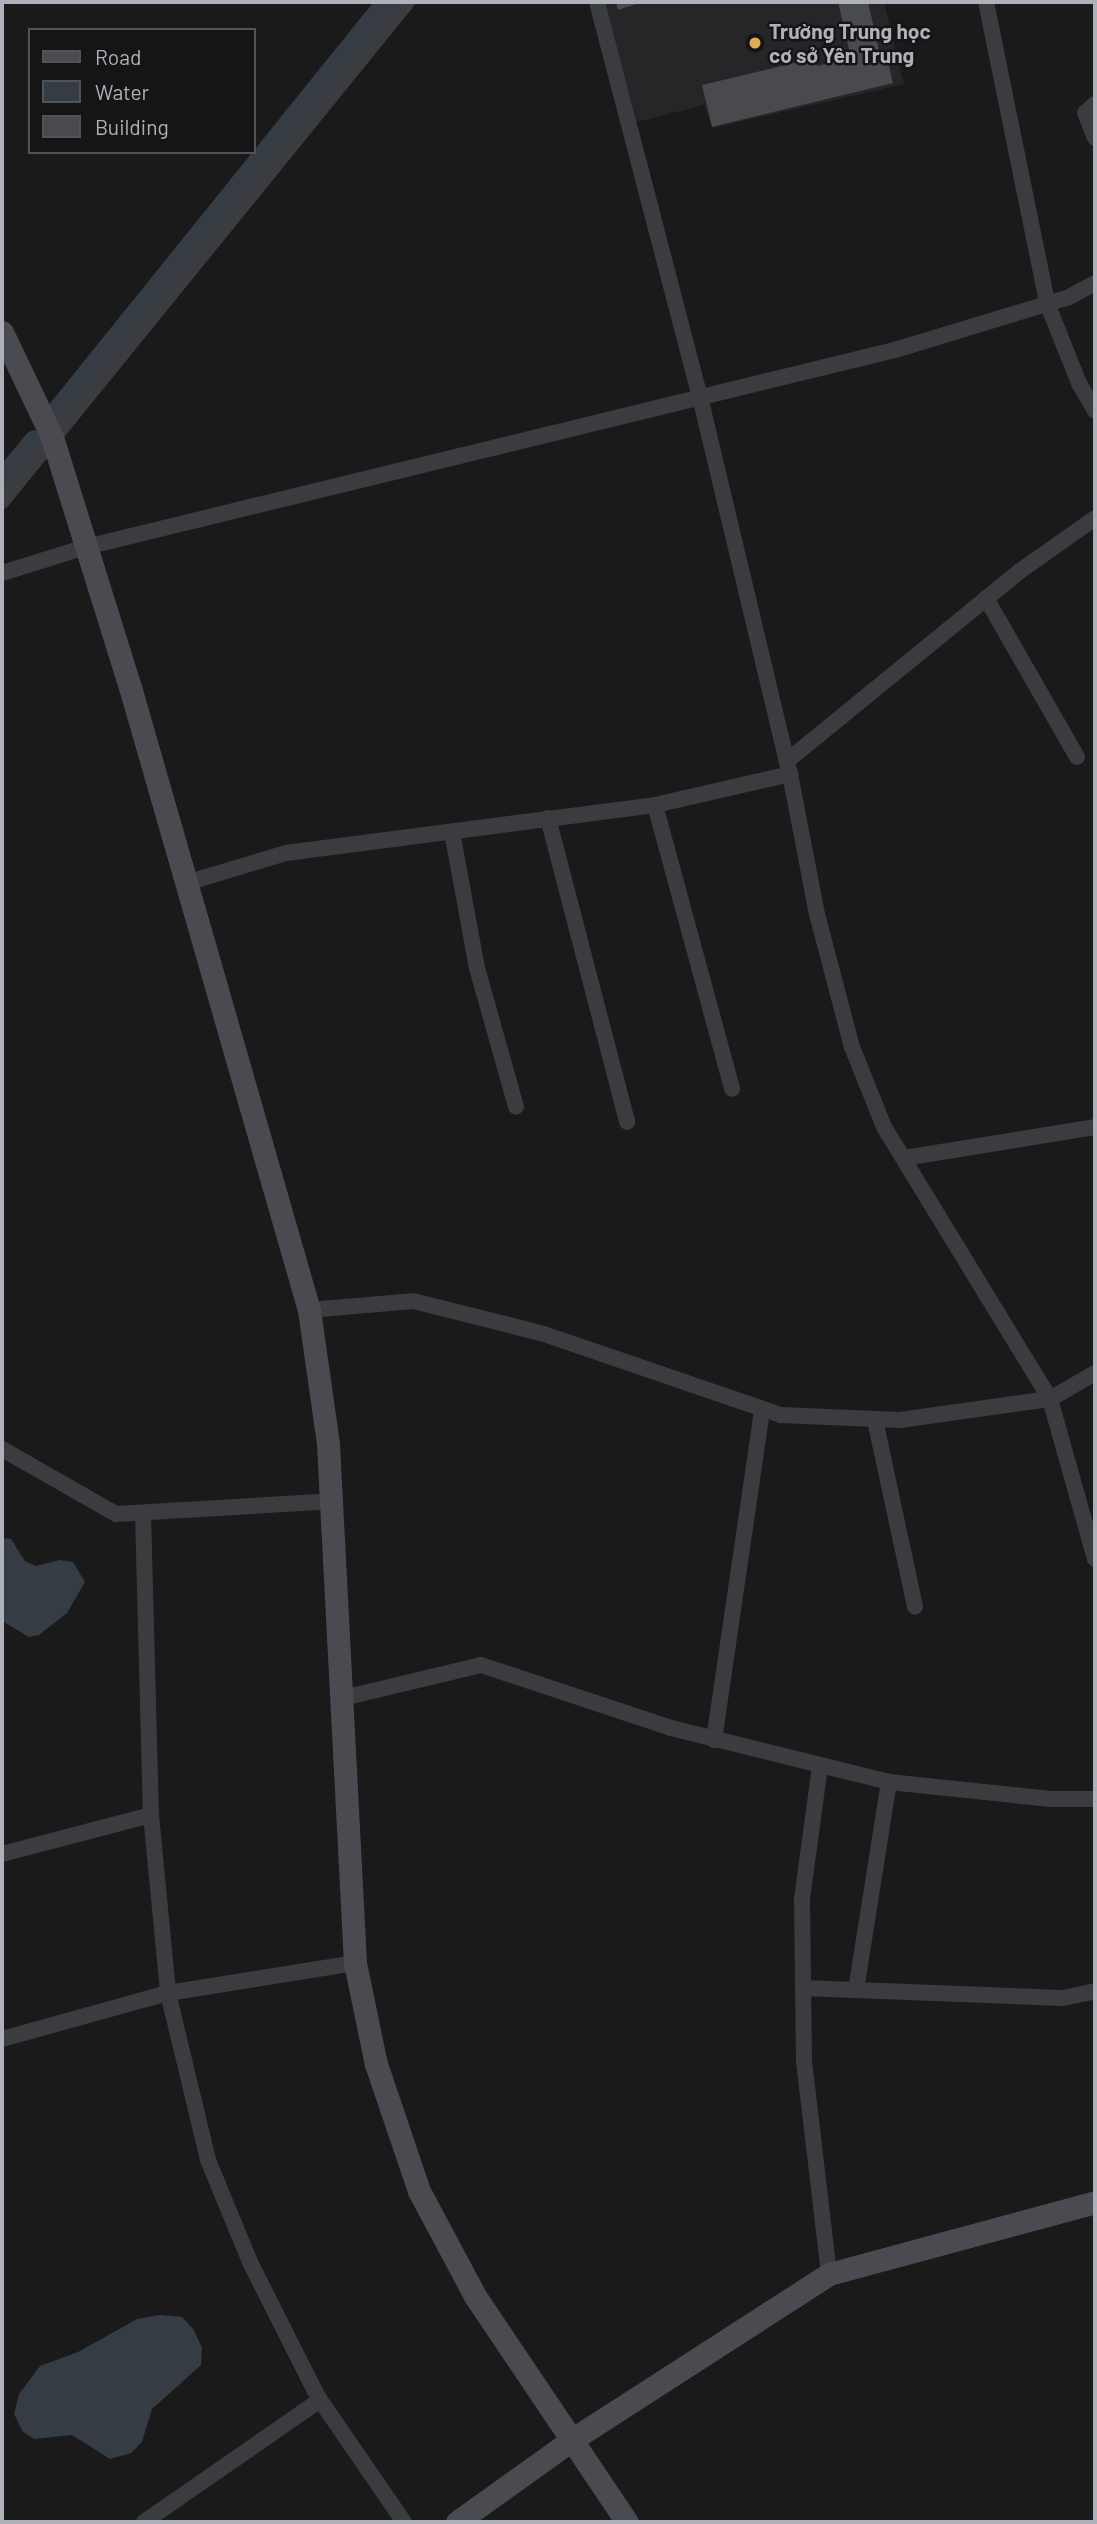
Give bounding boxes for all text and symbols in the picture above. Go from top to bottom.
place label: Trường Trung học cơ sở Yên Trung [769,18,931,68]
legend [28,28,256,154]
marker: Trường Trung học cơ sở Yên Trung [747,35,763,51]
text: Road [95,44,141,69]
text: Water [95,79,149,104]
text: Building [95,114,169,139]

